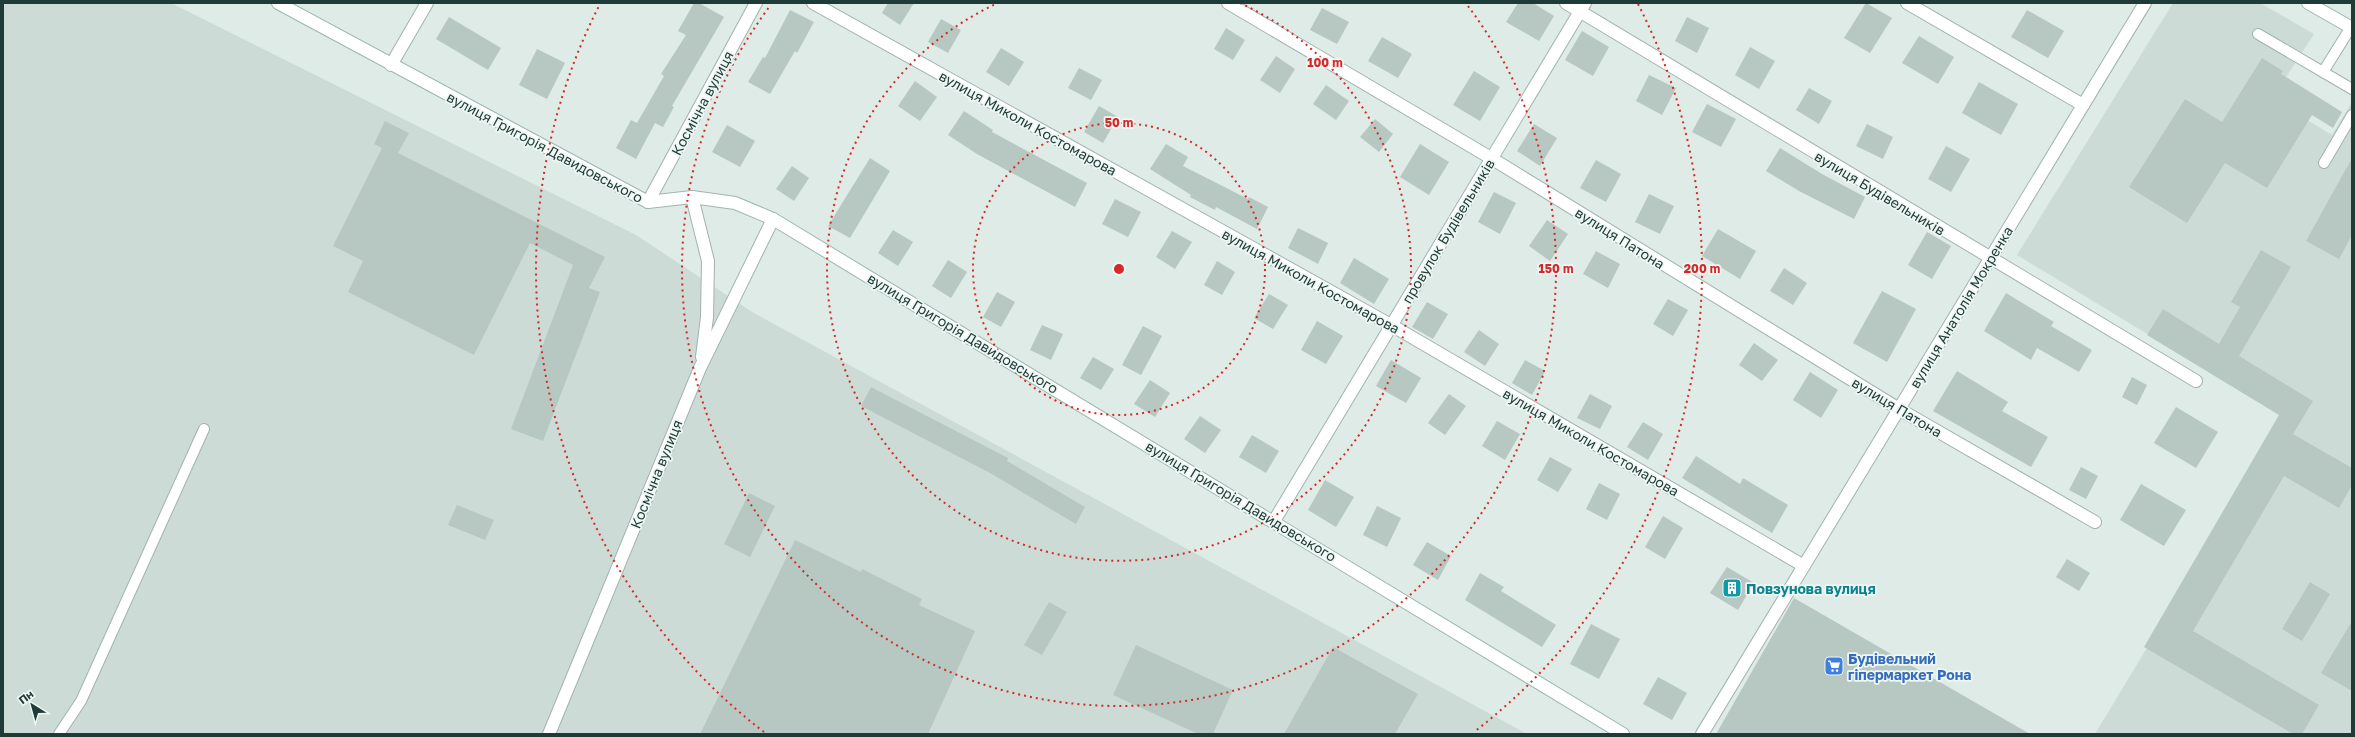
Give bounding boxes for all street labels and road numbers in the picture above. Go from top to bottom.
street label: Космічна вулиця [667,48,737,158]
street label: вулиця Миколи Костомарова [936,67,1120,179]
street label: вулиця Григорія Давидовського [444,88,646,206]
street label: вулиця Будівельників [1812,147,1948,239]
street label: провулок Будівельників [1398,156,1498,306]
street label: вулиця Патона [1572,204,1668,272]
street label: вулиця Анатолія Мокренка [1906,223,2016,391]
street label: вулиця Миколи Костомарова [1219,225,1403,337]
street label: вулиця Григорія Давидовського [865,269,1061,397]
street label: вулиця Патона [1849,373,1945,441]
street label: вулиця Миколи Костомарова [1500,384,1682,500]
street label: Космічна вулиця [626,417,686,531]
street label: вулиця Григорія Давидовського [1143,437,1339,565]

